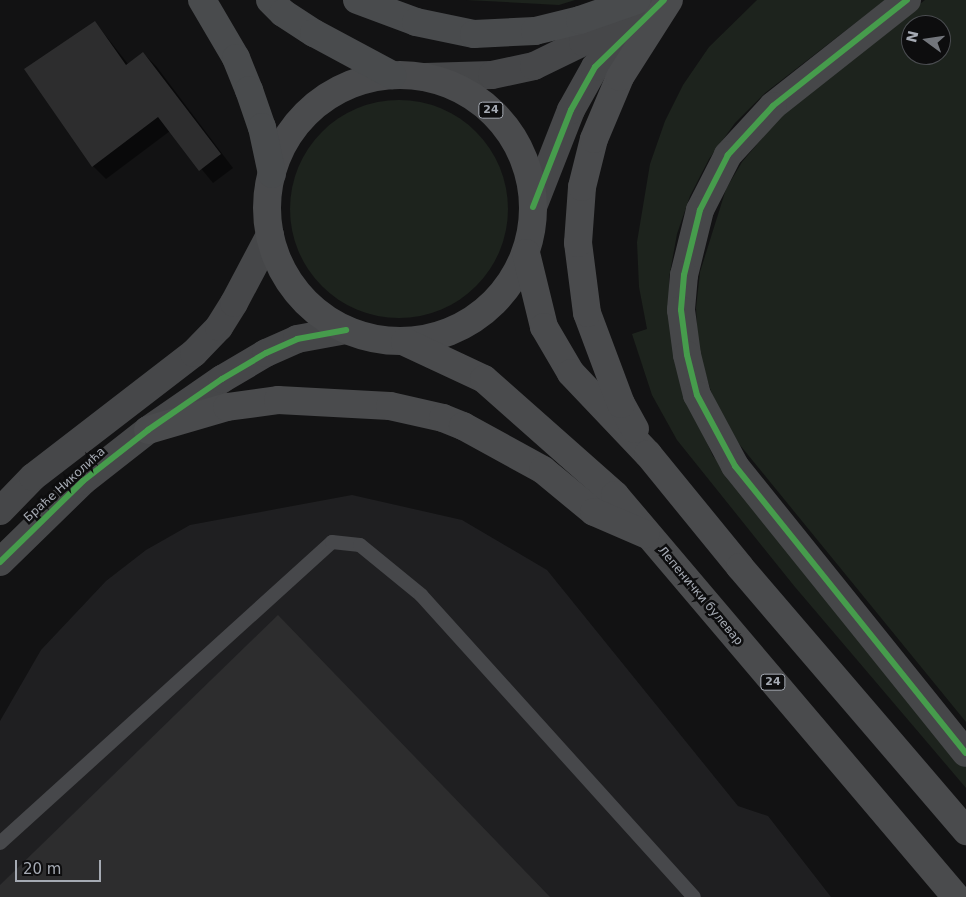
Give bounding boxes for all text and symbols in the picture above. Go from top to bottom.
north arrow [901,15,951,65]
text: N [903,29,922,44]
road number: 24 [477,102,505,118]
street label: Браће Николића [21,445,109,525]
street label: Лепенички булевар [654,544,746,648]
road number: 24 [759,674,787,690]
scale bar [18,850,104,882]
text: 20 m [23,860,61,878]

